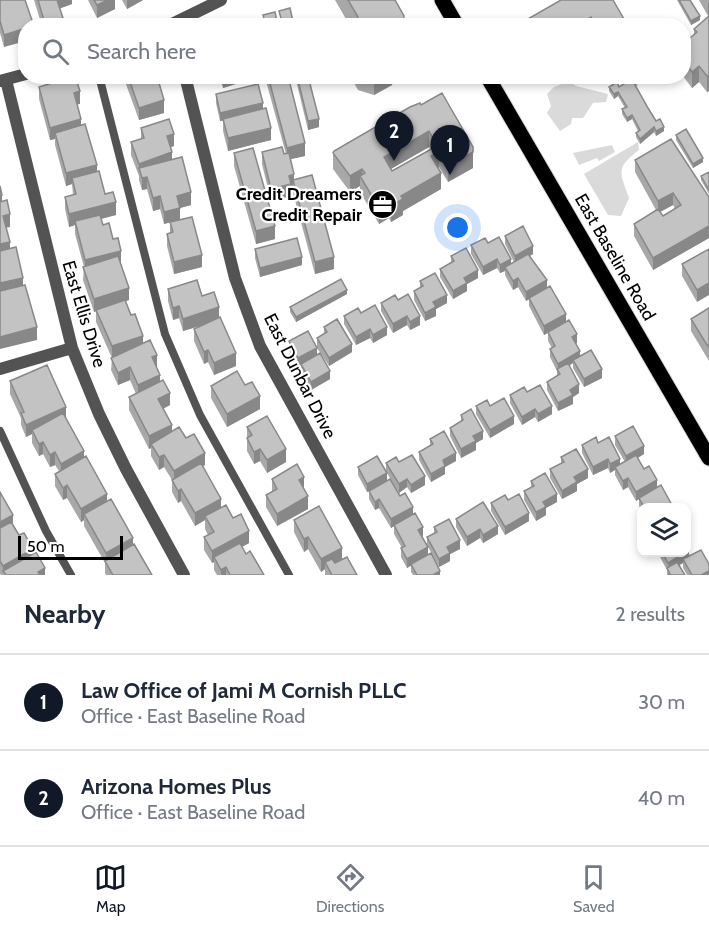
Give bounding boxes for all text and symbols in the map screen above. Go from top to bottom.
search box [18,18,691,84]
icon: search [39,35,72,68]
text: Search here [87,38,196,65]
pin: 2 [374,112,414,161]
pin: 1 [430,126,470,175]
place label: Credit Dreamers Credit Repair [236,183,362,226]
office icon: Credit Dreamers Credit Repair [367,188,399,220]
street label: East Baseline Road [570,190,660,324]
your location [443,213,472,242]
street label: East Ellis Drive [57,258,111,370]
street label: East Dunbar Drive [259,310,341,442]
map controls [637,503,691,557]
button: layers [637,503,691,557]
scale bar [18,533,123,560]
text: 50 m [27,537,64,556]
text: Nearby [24,598,105,630]
text: 2 results [615,602,685,626]
text: Law Office of Jami M Cornish PLLC [81,677,406,704]
text: 1 [40,690,47,714]
text: 30 m [638,690,685,714]
text: Office · East Baseline Road [81,704,305,728]
text: Arizona Homes Plus [81,773,271,800]
text: 2 [38,786,49,810]
text: 40 m [637,786,685,810]
text: Office · East Baseline Road [81,800,305,824]
tab: Map [94,861,127,916]
tab: Directions [316,861,384,916]
tab: Saved [573,861,615,916]

